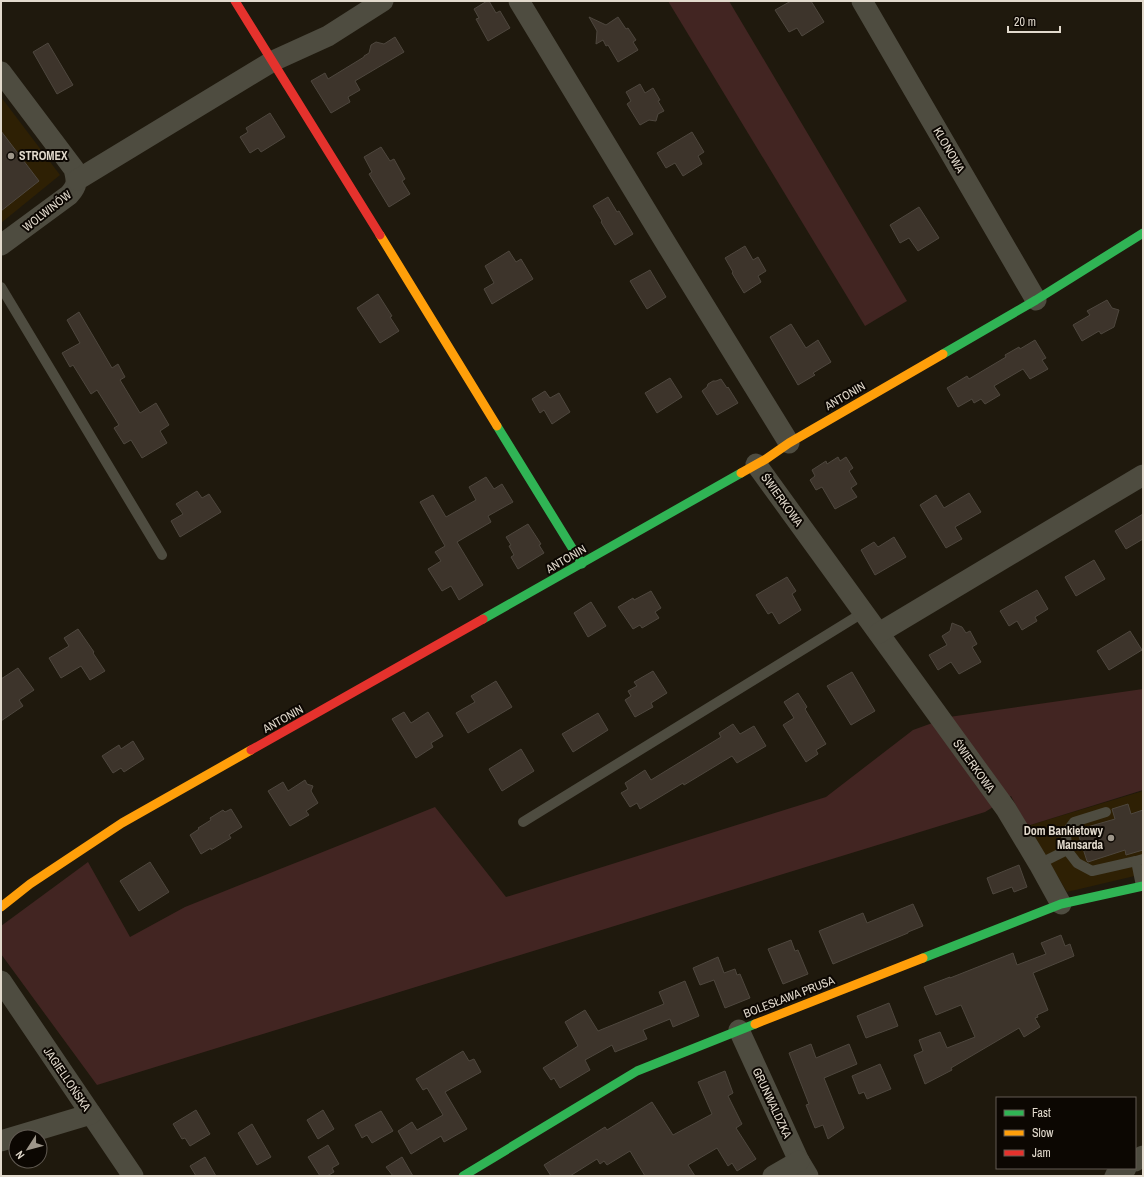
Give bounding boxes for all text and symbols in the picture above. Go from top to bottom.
scale bar [1008,8,1060,34]
text: 20 m [1014,14,1036,30]
street label: KLONOWA [930,124,969,176]
place label: STROMEX [19,148,68,164]
marker: STROMEX [6,151,16,161]
street label: WOLWINÓW [19,186,75,235]
street label: ANTONIN [821,378,868,414]
street label: ŚWIERKOWA [757,470,807,530]
street label: ANTONIN [542,541,589,577]
street label: ANTONIN [259,701,306,737]
street label: ŚWIERKOWA [949,736,999,796]
place label: Dom Bankietowy Mansarda [1024,823,1104,853]
marker: Dom Bankietowy Mansarda [1106,833,1116,843]
street label: BOLESŁAWA PRUSA [741,972,837,1022]
street label: JAGIELLOŃSKA [40,1044,95,1114]
street label: GRUNWALDZKA [749,1065,796,1141]
legend [996,1097,1136,1169]
text: Fast [1032,1105,1051,1121]
text: Slow [1032,1125,1054,1141]
north arrow [8,1129,48,1169]
text: Jam [1032,1145,1051,1161]
text: N [12,1148,27,1162]

